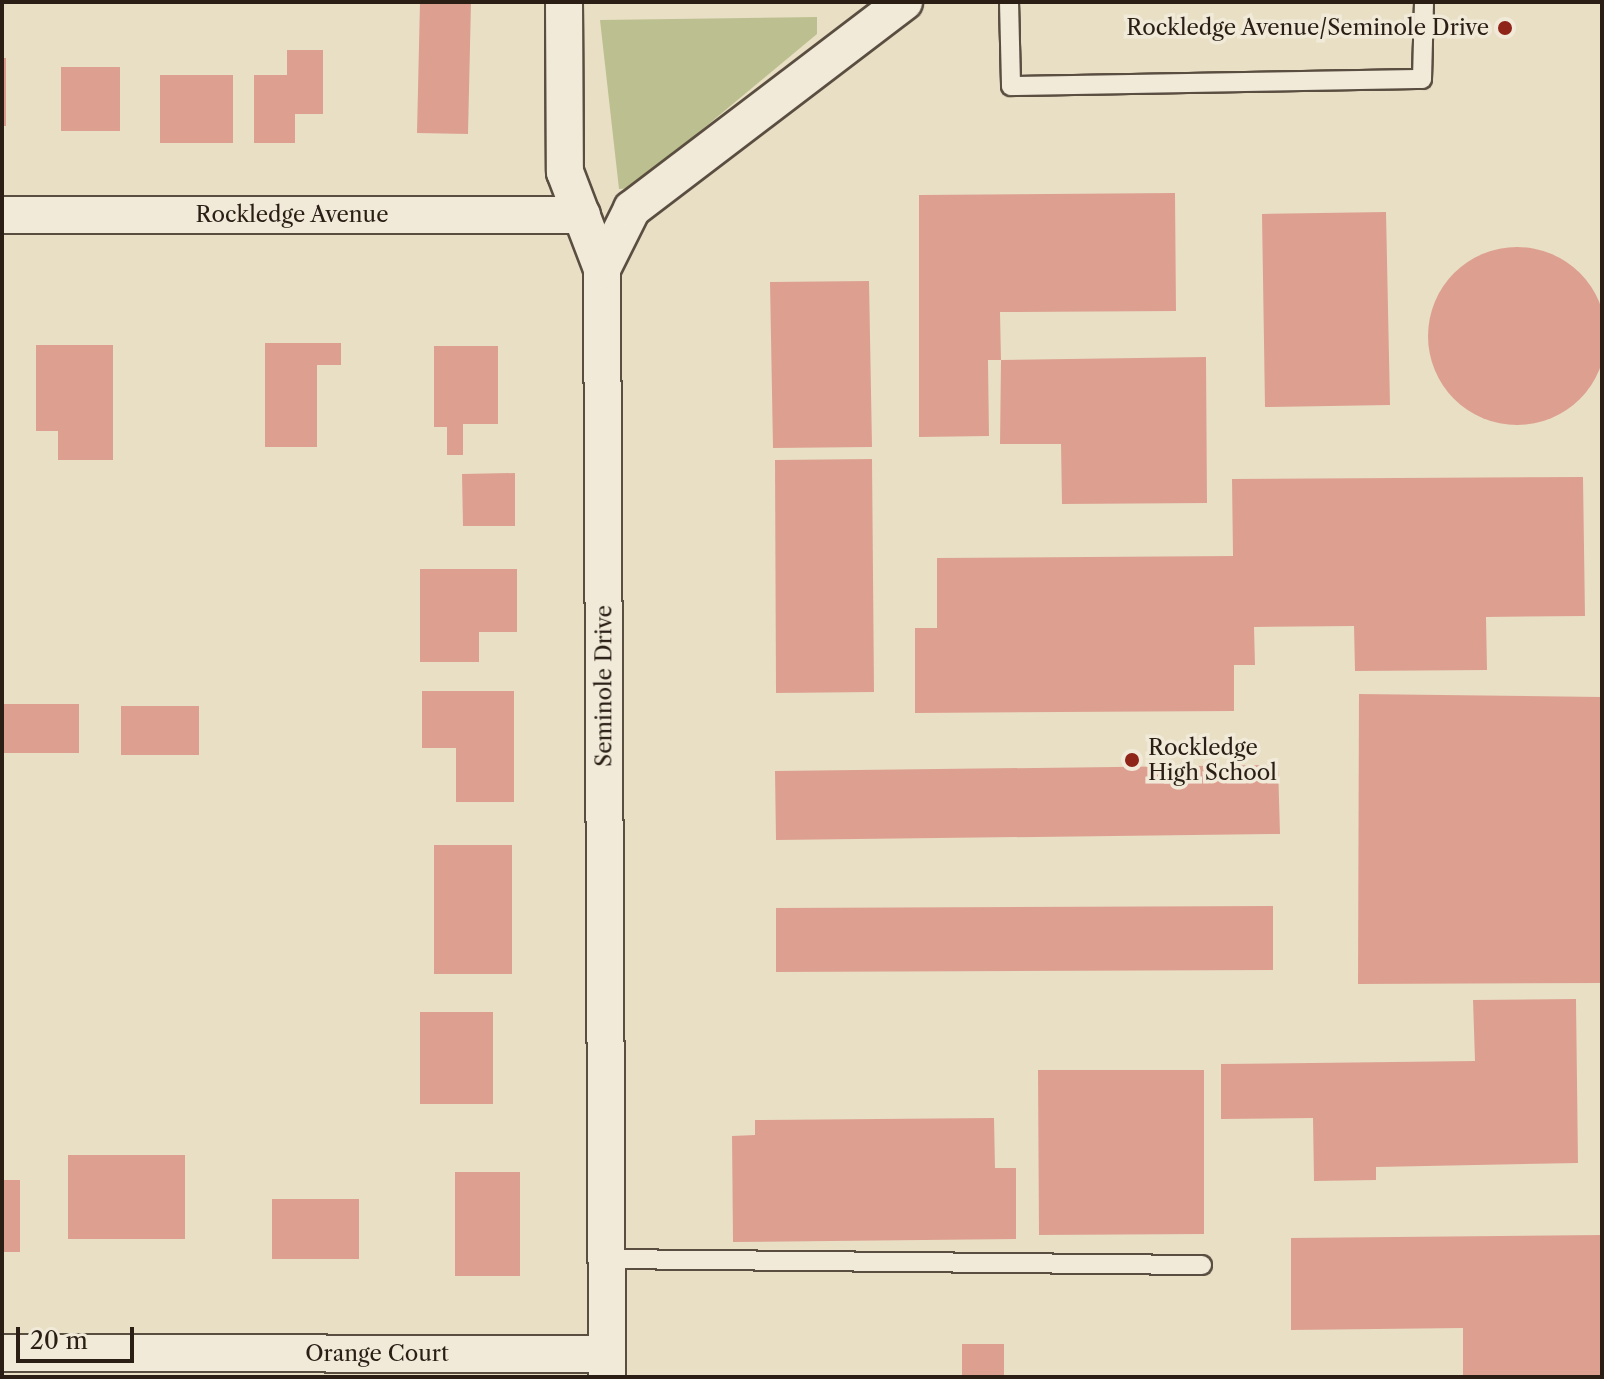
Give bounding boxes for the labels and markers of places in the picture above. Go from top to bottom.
place label: Rockledge Avenue/Seminole Drive [1125,15,1489,41]
marker: Rockledge Avenue/Seminole Drive [1496,19,1514,37]
place label: Rockledge High School [1148,734,1277,786]
marker: Rockledge High School [1123,751,1141,769]

